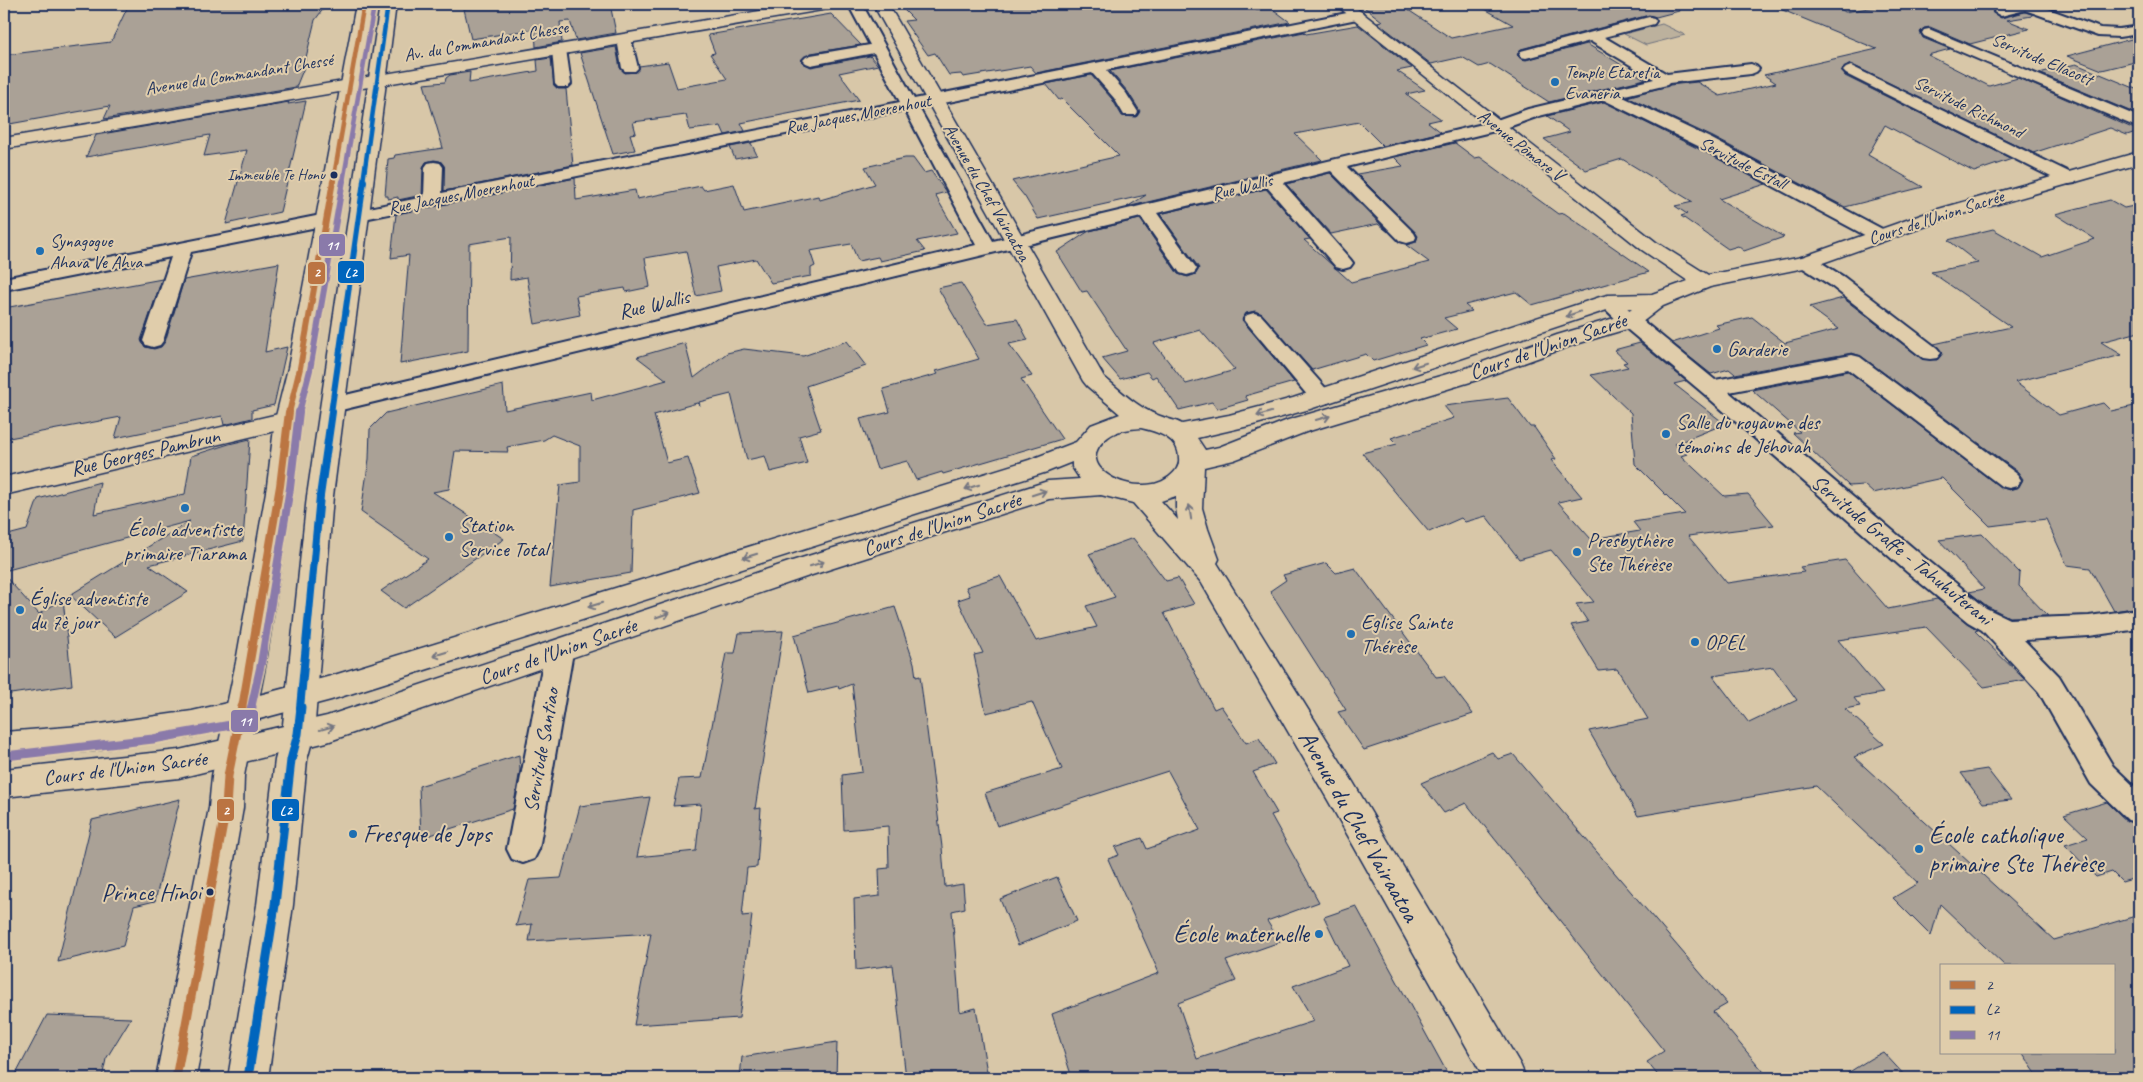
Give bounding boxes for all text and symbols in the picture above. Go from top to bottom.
street label: Av. du Commandant Chesse [402,16,571,66]
street label: Servitude Ellacott [1988,28,2099,91]
street label: Avenue du Commandant Chessé [144,48,337,100]
place label: Temple Etaretia Evaneria [1565,61,1661,104]
street label: Servitude Richmond [1911,71,2030,144]
marker: Temple Etaretia Evaneria [1549,76,1561,88]
street label: Rue Jacques Moerenhout [783,89,935,139]
street label: Avenue Pōmare V [1473,104,1571,188]
street label: Avenue du Chef Vairaatoa [939,119,1036,266]
street label: Servitude Estall [1696,132,1793,196]
place label: Immeuble Te Honu [227,165,326,185]
street label: Rue Wallis [1209,168,1277,205]
street label: Rue Jacques Moerenhout [386,169,538,219]
marker: Immeuble Te Honu [329,170,339,180]
street label: Cours de l'Union Sacrée [1866,184,2007,249]
place label: Synagogue Ahava Ve Ahva [50,230,144,273]
line badge: 11 [318,233,346,257]
text: 11 [326,237,340,254]
marker: Synagogue Ahava Ve Ahva [34,245,46,257]
line badge: L2 [337,260,365,284]
line badge: 2 [307,261,326,285]
text: 2 [314,264,322,281]
text: L2 [345,264,359,281]
street label: Rue Wallis [616,283,694,325]
street label: Cours de l'Union Sacrée [1466,306,1632,385]
one-way arrow [1566,309,1582,319]
place label: Garderie [1727,336,1790,362]
marker: Garderie [1711,343,1723,355]
one-way arrow [1412,361,1428,370]
one-way arrow [1257,409,1273,419]
place label: Salle du royaume des témoins de Jéhovah [1676,409,1821,459]
one-way arrow [1314,413,1330,423]
street label: Rue Georges Pambrun [68,422,223,482]
marker: Salle du royaume des témoins de Jéhovah [1660,428,1672,440]
street label: Servitude Graffe - Tahuhuterani [1806,469,2000,633]
one-way arrow [964,482,980,492]
street label: Cours de l'Union Sacrée [860,486,1026,562]
one-way arrow [1031,488,1046,497]
marker: École adventiste primaire Tiarama [179,502,191,514]
one-way arrow [1185,504,1195,520]
place label: Station Service Total [459,512,551,562]
place label: École adventiste primaire Tiarama [124,516,248,566]
place label: Presbythère Ste Thérèse [1587,527,1674,577]
marker: Station Service Total [443,531,455,543]
marker: Presbythère Ste Thérèse [1571,546,1583,558]
one-way arrow [742,552,758,562]
one-way arrow [809,558,825,568]
place label: Église adventiste du 7è jour [30,585,149,635]
one-way arrow [588,601,603,610]
marker: Église adventiste du 7è jour [14,604,26,616]
place label: Eglise Sainte Thérèse [1361,609,1453,659]
one-way arrow [655,610,671,619]
street label: Cours de l'Union Sacrée [476,611,642,690]
marker: Eglise Sainte Thérèse [1345,628,1357,640]
place label: OPEL [1705,629,1745,655]
marker: OPEL [1689,636,1701,648]
one-way arrow [432,649,448,659]
street label: Servitude Santiao [517,683,565,814]
line badge: 11 [230,709,259,733]
text: 11 [239,713,253,730]
one-way arrow [319,723,335,733]
street label: Avenue du Chef Vairaatoa [1291,724,1428,929]
street label: Cours de l'Union Sacrée [42,745,210,791]
line badge: 2 [216,798,235,822]
line badge: L2 [271,798,300,822]
text: 2 [223,802,231,819]
text: L2 [280,802,294,819]
place label: Fresque de Jops [363,818,494,850]
place label: École catholique primaire Ste Thérèse [1929,819,2105,880]
marker: Fresque de Jops [347,828,359,840]
marker: École catholique primaire Ste Thérèse [1913,843,1925,855]
place label: Prince Hīnoi [101,877,204,907]
marker: Prince Hīnoi [205,887,215,897]
place label: École maternelle [1174,918,1311,950]
marker: École maternelle [1313,928,1325,940]
legend [1940,964,2116,1054]
text: 2 [1986,976,1994,995]
text: L2 [1986,1000,2000,1019]
text: 11 [1986,1026,2001,1045]

